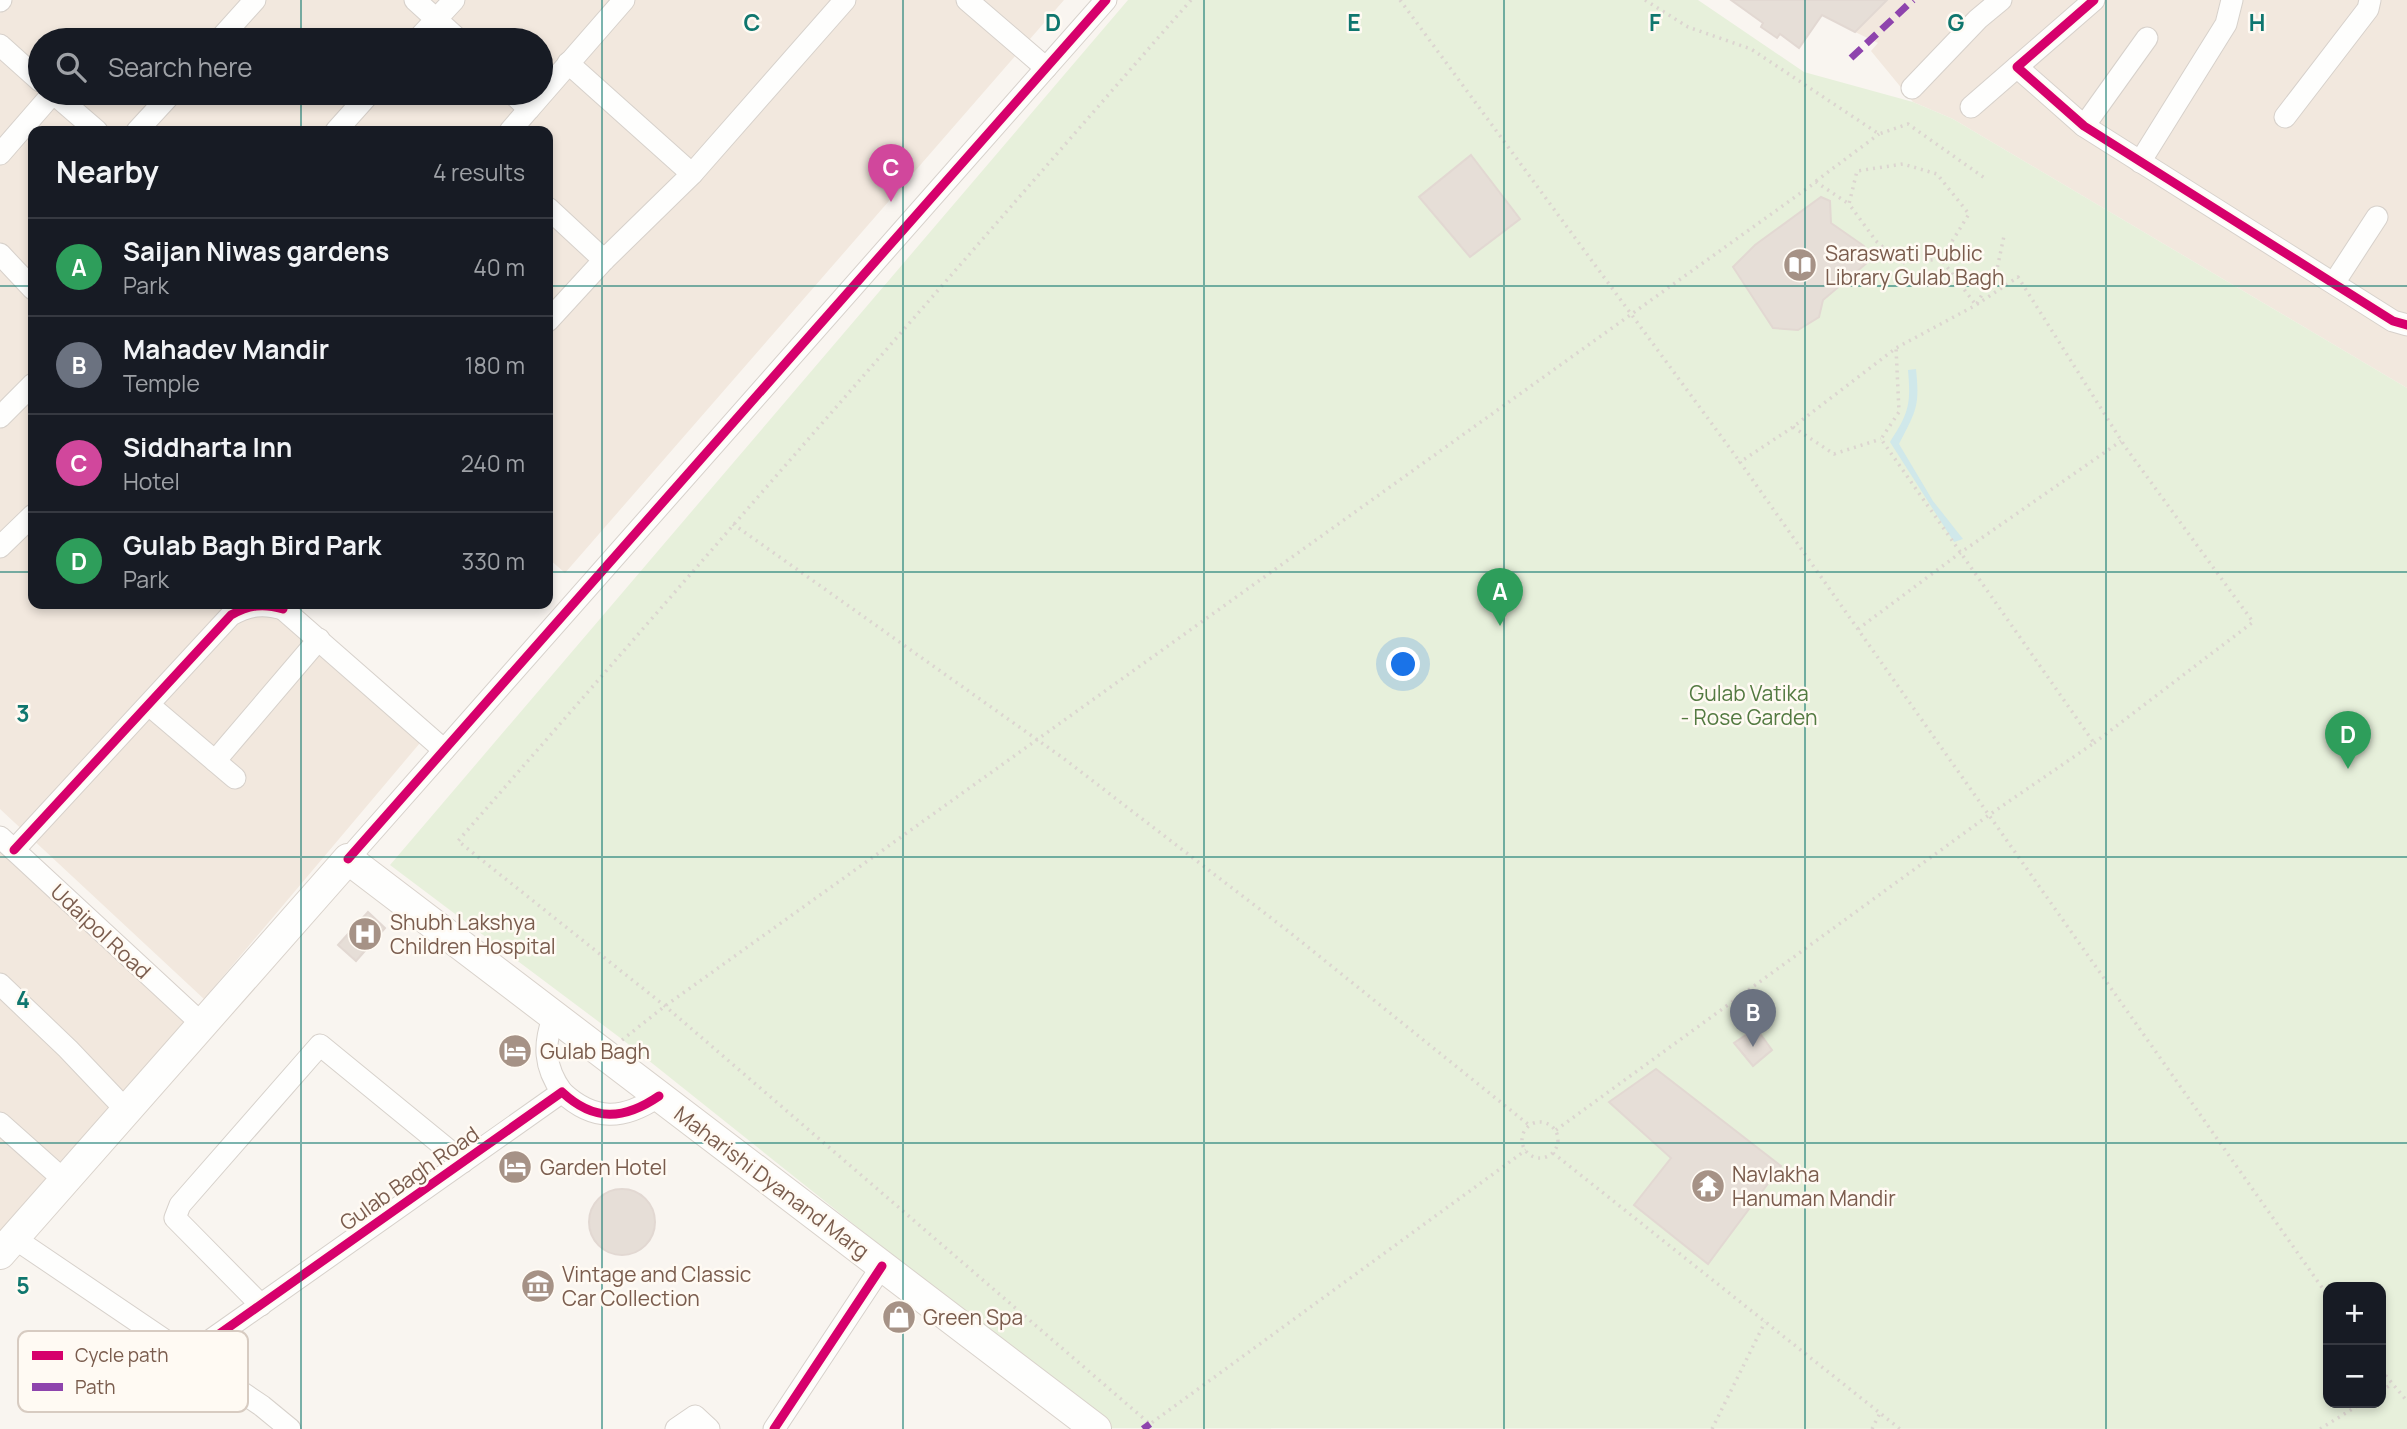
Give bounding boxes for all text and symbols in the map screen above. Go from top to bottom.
text: C [744,6,761,38]
text: D [1045,6,1061,38]
text: E [1347,6,1361,38]
text: F [1649,6,1661,38]
text: G [1948,6,1965,38]
text: H [2249,6,2265,38]
search box [28,28,553,105]
icon: search [52,48,90,86]
text: Search here [108,49,253,85]
pin: C [868,144,914,202]
text: Nearby [56,151,159,192]
text: 4 results [433,156,525,188]
text: Saijan Niwas gardens [123,233,389,269]
place label: Saraswati Public Library Gulab Bagh [1825,239,2005,291]
library icon: Saraswati Public Library Gulab Bagh [1781,246,1819,284]
text: A [71,251,87,283]
text: 40 m [473,251,525,283]
text: Park [123,269,169,301]
text: Mahadev Mandir [123,331,329,367]
text: B [72,349,86,381]
text: 180 m [465,349,525,381]
text: Temple [123,367,200,399]
text: Siddharta Inn [123,429,292,465]
text: C [71,447,88,479]
text: 240 m [461,447,525,479]
text: Hotel [123,465,180,497]
text: Gulab Bagh Bird Park [123,527,381,563]
text: D [71,545,87,577]
text: 330 m [461,545,525,577]
text: Park [123,563,169,595]
pin: A [1477,568,1523,626]
your location [1386,647,1420,681]
park label: Gulab Vatika - Rose Garden [1681,679,1817,731]
text: 3 [16,697,30,729]
pin: D [2325,711,2371,769]
street label: Udaipol Road [45,877,157,985]
place label: Shubh Lakshya Children Hospital [390,908,556,960]
hospital icon: Shubh Lakshya Children Hospital [346,915,384,953]
text: 4 [16,983,30,1015]
pin: B [1730,989,1776,1047]
hotel icon: Gulab Bagh [496,1032,534,1070]
place label: Gulab Bagh [540,1037,650,1065]
street label: Maharishi Dyanand Marg [669,1099,875,1265]
street label: Gulab Bagh Road [334,1120,484,1236]
hotel icon: Garden Hotel [496,1148,534,1186]
place label: Garden Hotel [540,1153,667,1181]
place label: Navlakha Hanuman Mandir [1732,1160,1896,1212]
temple icon: Navlakha Hanuman Mandir [1689,1167,1727,1205]
place label: Vintage and Classic Car Collection [562,1260,752,1312]
museum icon: Vintage and Classic Car Collection [519,1267,557,1305]
text: 5 [16,1269,30,1301]
map controls [2323,1282,2386,1408]
button: + [2323,1282,2386,1345]
shop icon: Green Spa [880,1298,918,1336]
place label: Green Spa [923,1303,1023,1331]
legend [18,1331,248,1412]
text: Cycle path [75,1342,169,1368]
button: − [2323,1345,2386,1408]
text: Path [75,1374,115,1400]

